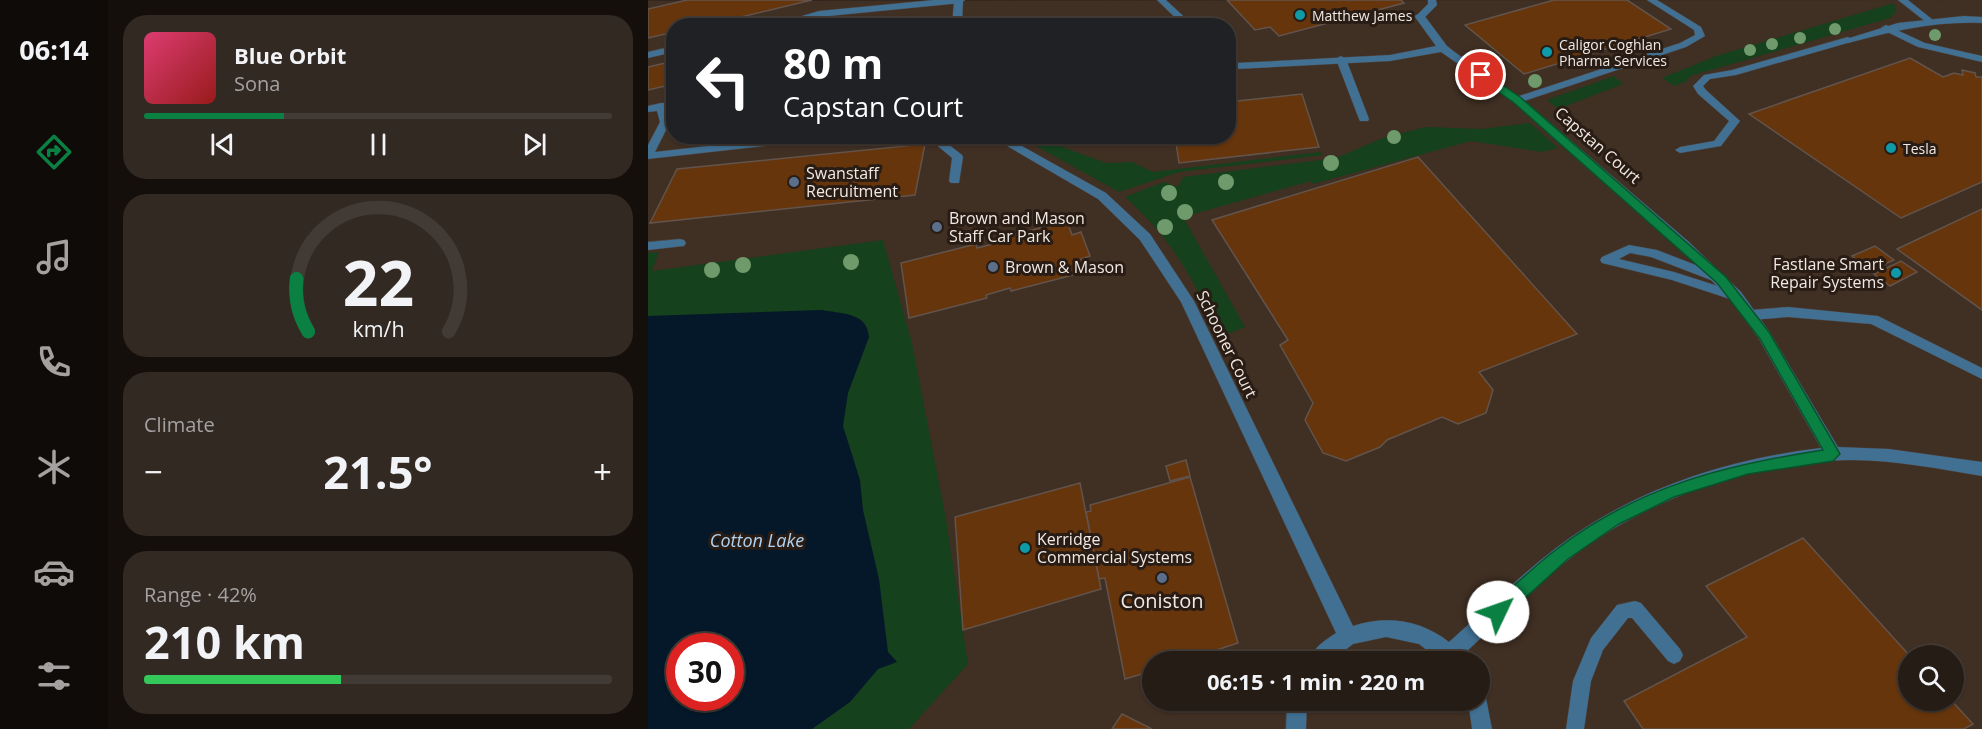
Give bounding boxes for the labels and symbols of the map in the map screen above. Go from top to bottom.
place label: Matthew James [1312,6,1413,25]
marker: Matthew James [1293,8,1307,22]
place label: Caligor Coghlan Pharma Services [1559,35,1667,70]
marker: Caligor Coghlan Pharma Services [1540,45,1554,59]
pin [1455,49,1506,100]
street label: Capstan Court [1551,102,1646,188]
place label: Tesla [1903,139,1937,158]
marker: Tesla [1884,141,1898,155]
place label: Swanstaff Recruitment [806,162,898,202]
marker: Swanstaff Recruitment [787,175,801,189]
place label: Brown and Mason Staff Car Park [949,207,1085,247]
marker: Brown and Mason Staff Car Park [930,220,944,234]
place label: Fastlane Smart Repair Systems [1770,253,1884,293]
place label: Brown & Mason [1005,256,1124,278]
marker: Brown & Mason [986,260,1000,274]
marker: Fastlane Smart Repair Systems [1889,266,1903,280]
street label: Schooner Court [1192,287,1263,402]
water label: Cotton Lake [710,528,804,552]
place label: Kerridge Commercial Systems [1037,528,1192,568]
marker: Kerridge Commercial Systems [1018,541,1032,555]
marker: Coniston [1155,571,1169,585]
position arrow [1466,580,1530,644]
place label: Coniston [1121,587,1203,614]
speed limit sign: 30 [666,633,744,711]

